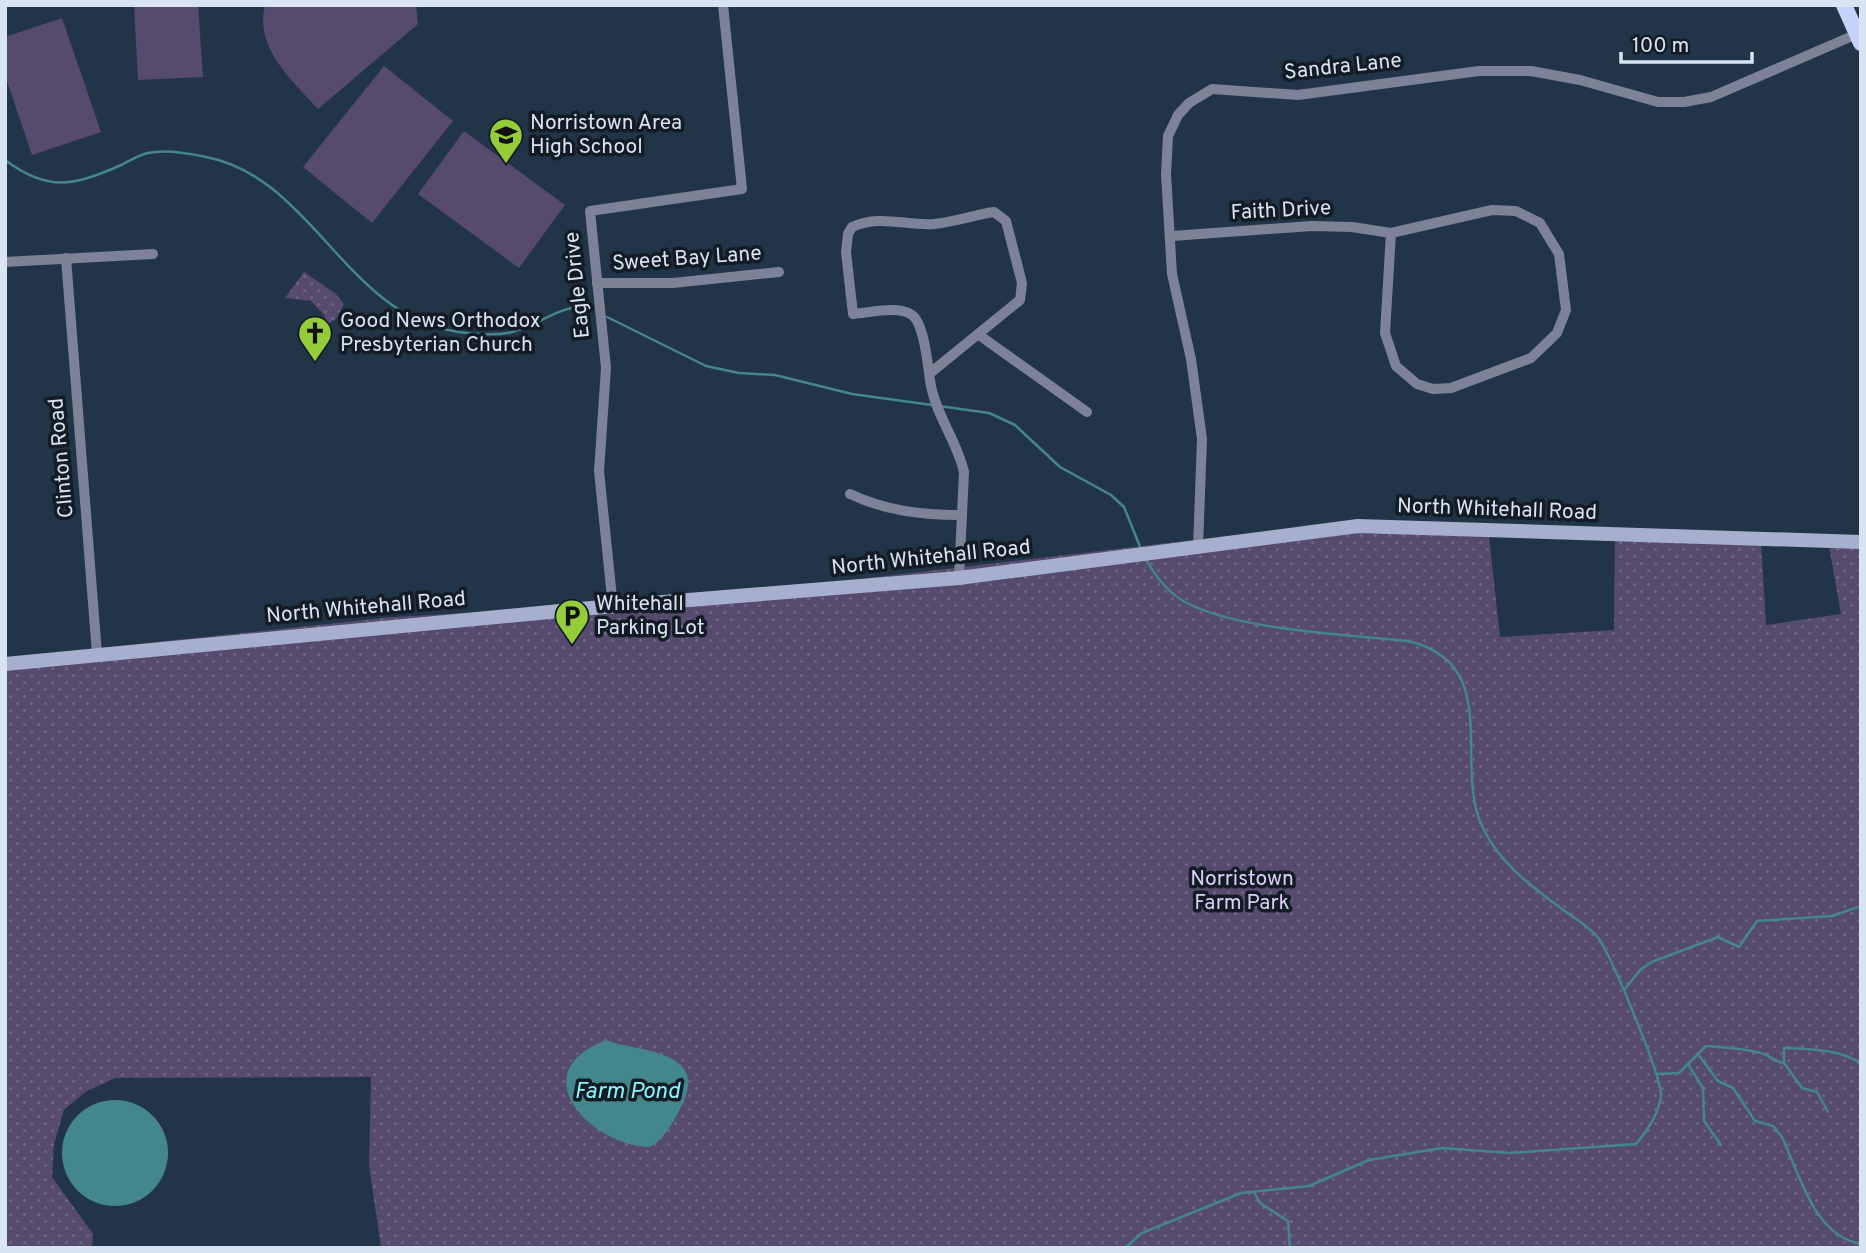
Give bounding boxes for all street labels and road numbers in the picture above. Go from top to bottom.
street label: Sandra Lane [1283,47,1403,87]
street label: Faith Drive [1230,195,1332,227]
street label: Eagle Drive [559,230,597,340]
street label: Sweet Bay Lane [611,240,763,278]
street label: Clinton Road [43,397,81,519]
street label: North Whitehall Road [1396,493,1598,527]
street label: North Whitehall Road [830,534,1032,582]
street label: North Whitehall Road [265,586,467,630]

